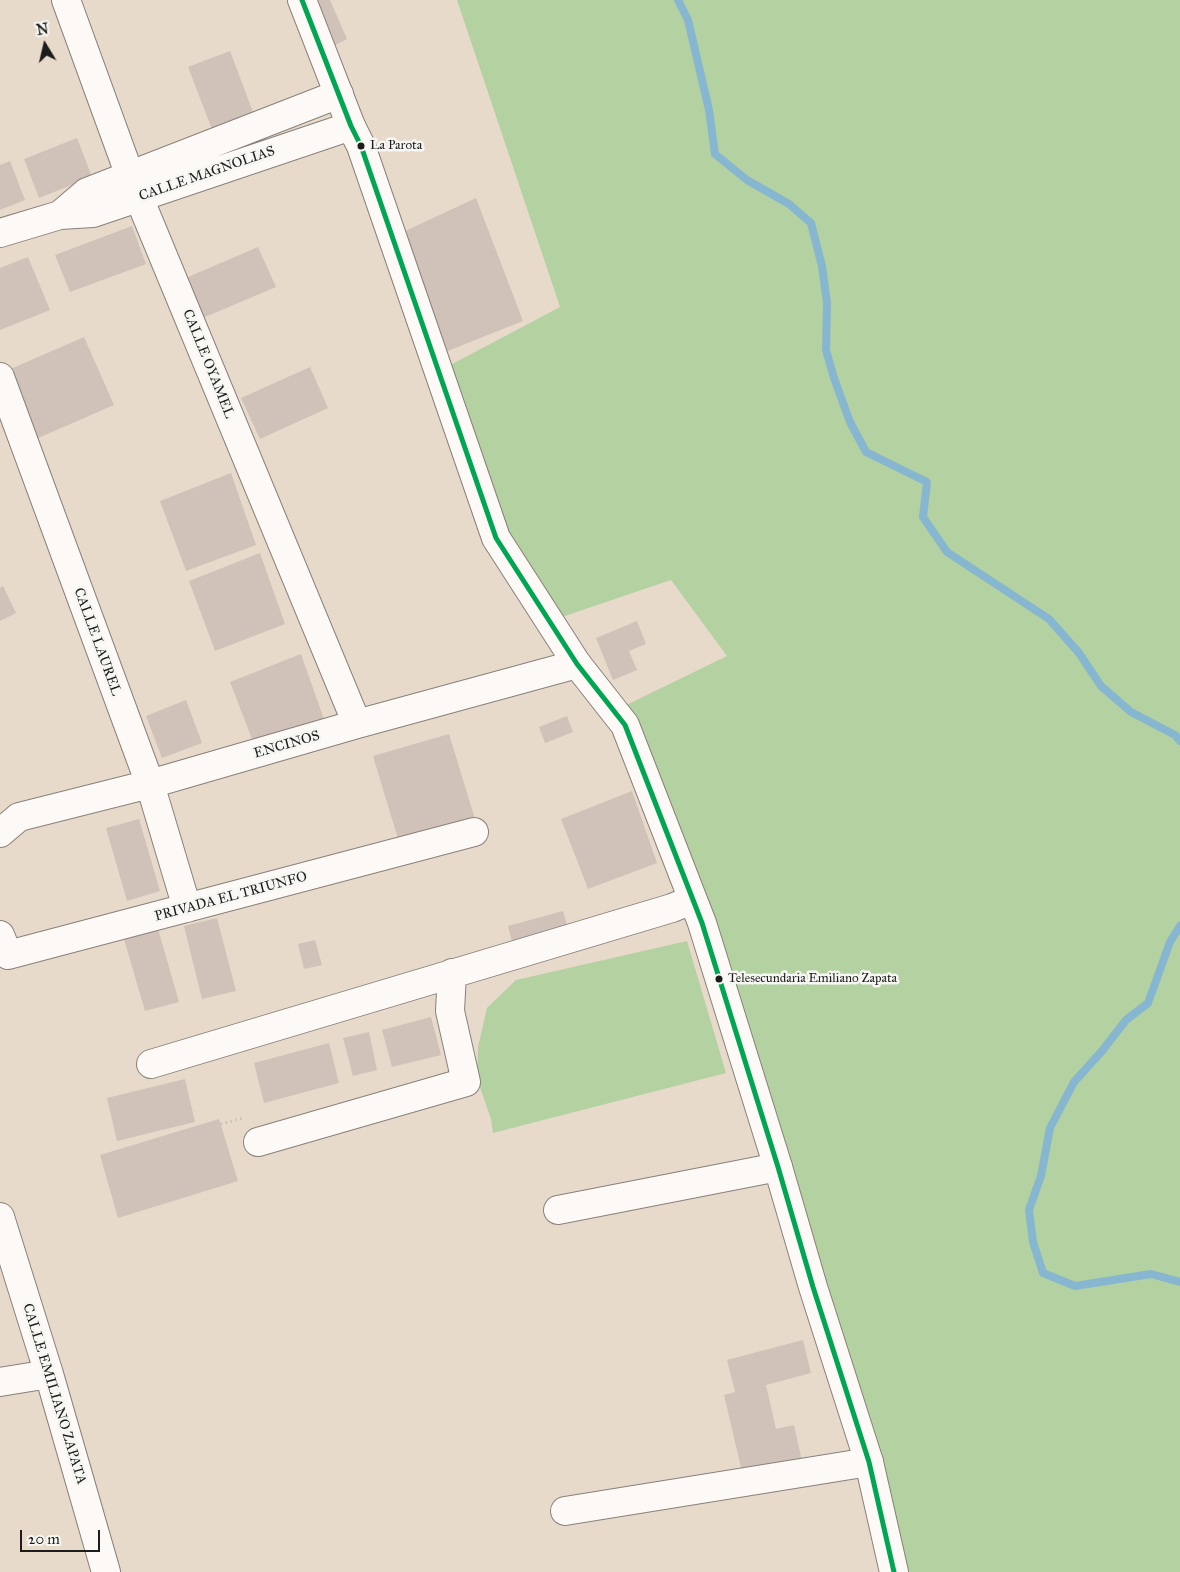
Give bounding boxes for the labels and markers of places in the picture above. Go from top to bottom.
place label: La Parota [370,138,422,154]
marker: La Parota [356,141,366,151]
place label: Telesecundaria Emiliano Zapata [728,971,897,987]
marker: Telesecundaria Emiliano Zapata [714,974,724,984]

